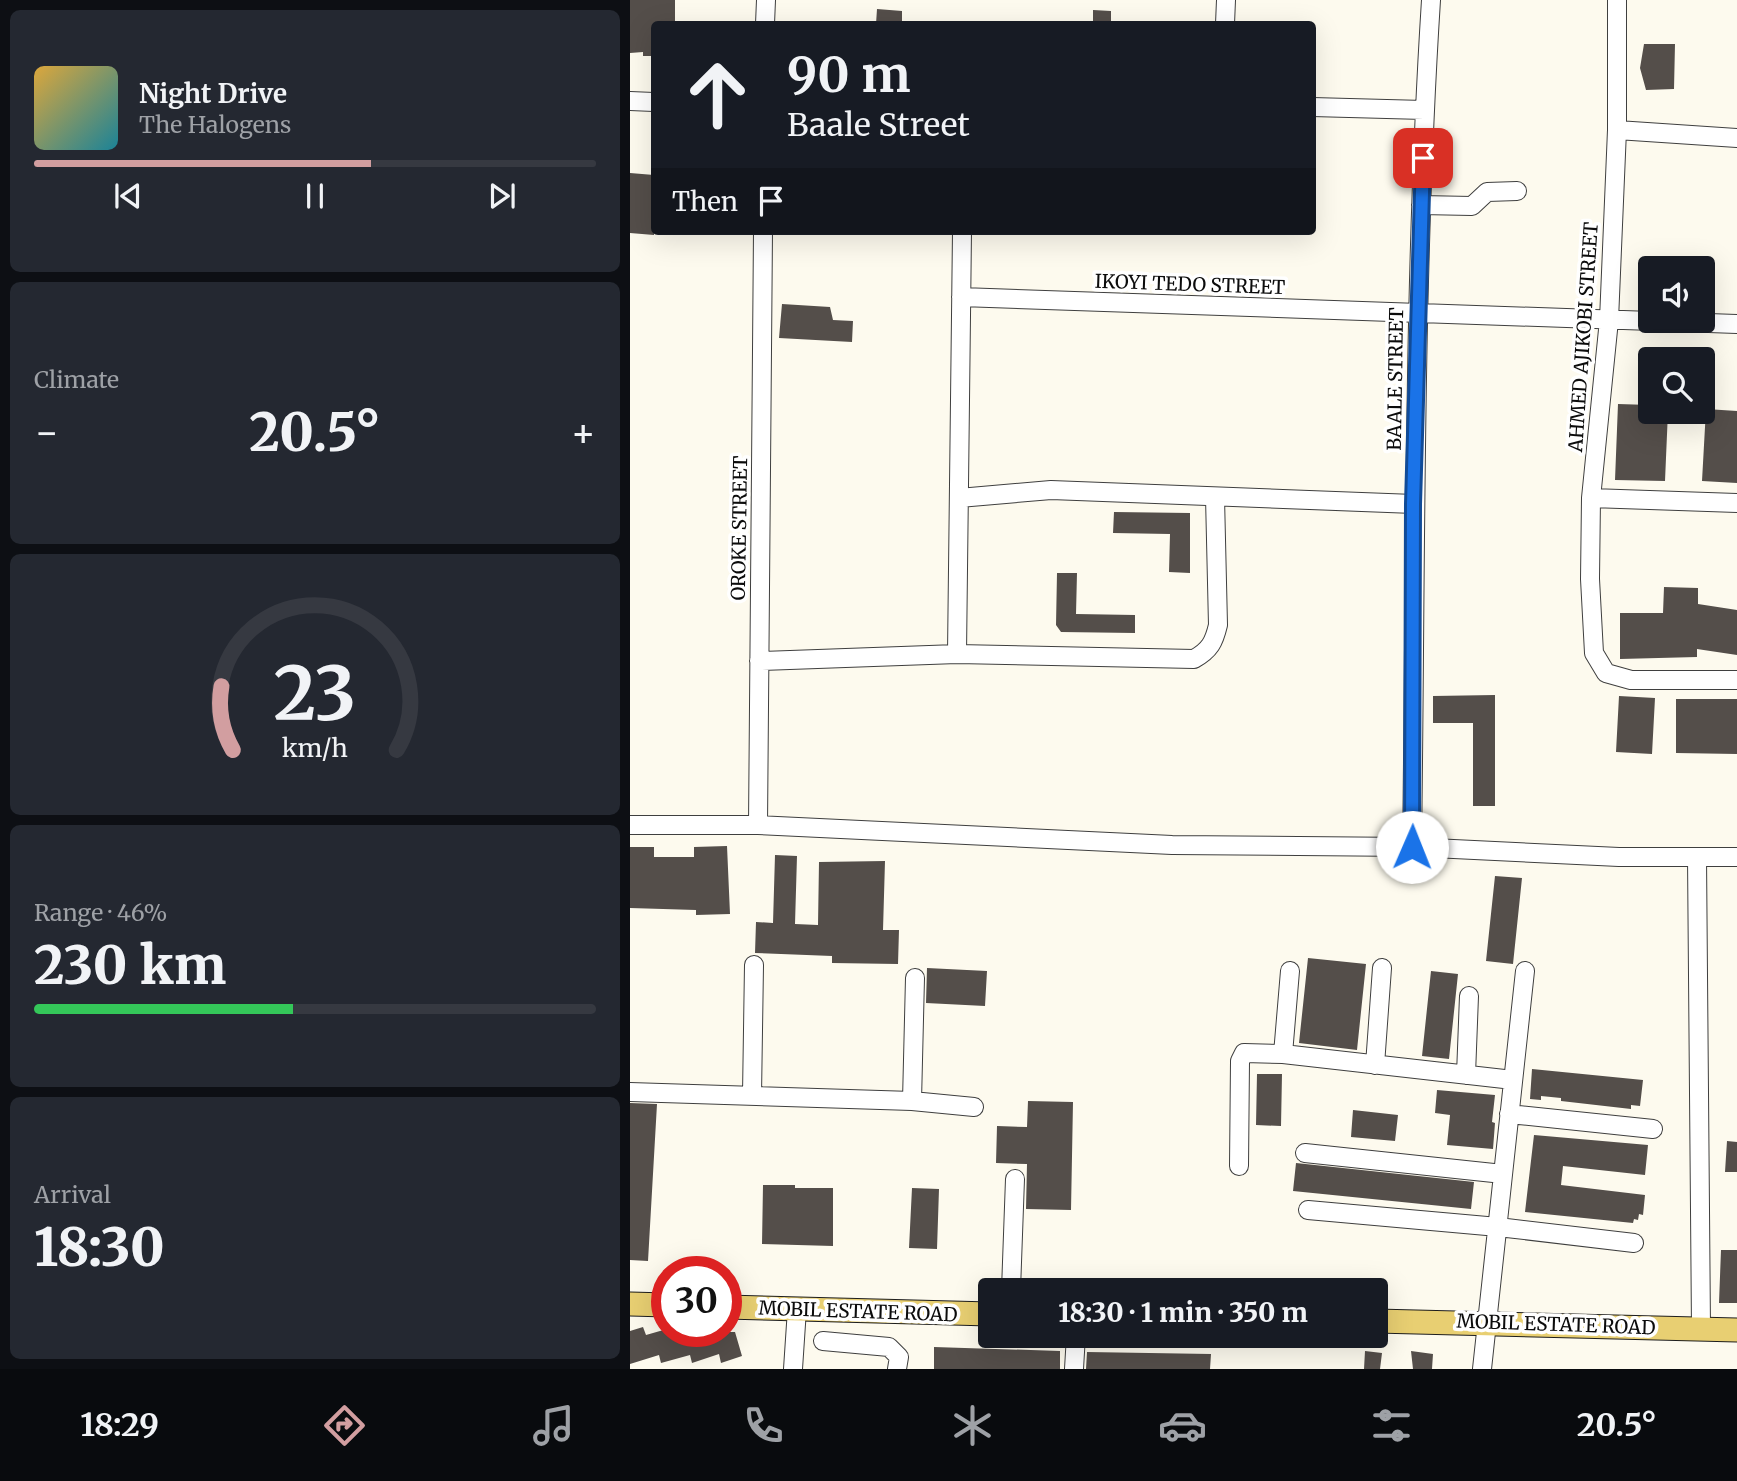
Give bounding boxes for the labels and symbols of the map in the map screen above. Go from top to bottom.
pin [1393,128,1453,188]
street label: AHMED AJIKOBI STREET [1563,221,1603,454]
street label: IKOYI TEDO STREET [1094,269,1286,299]
street label: BAALE STREET [1382,307,1408,451]
street label: OROKE STREET [726,455,752,601]
position arrow [1375,810,1449,884]
speed limit sign: 30 [651,1256,742,1347]
street label: MOBIL ESTATE ROAD [758,1296,958,1326]
street label: MOBIL ESTATE ROAD [1456,1309,1656,1339]

